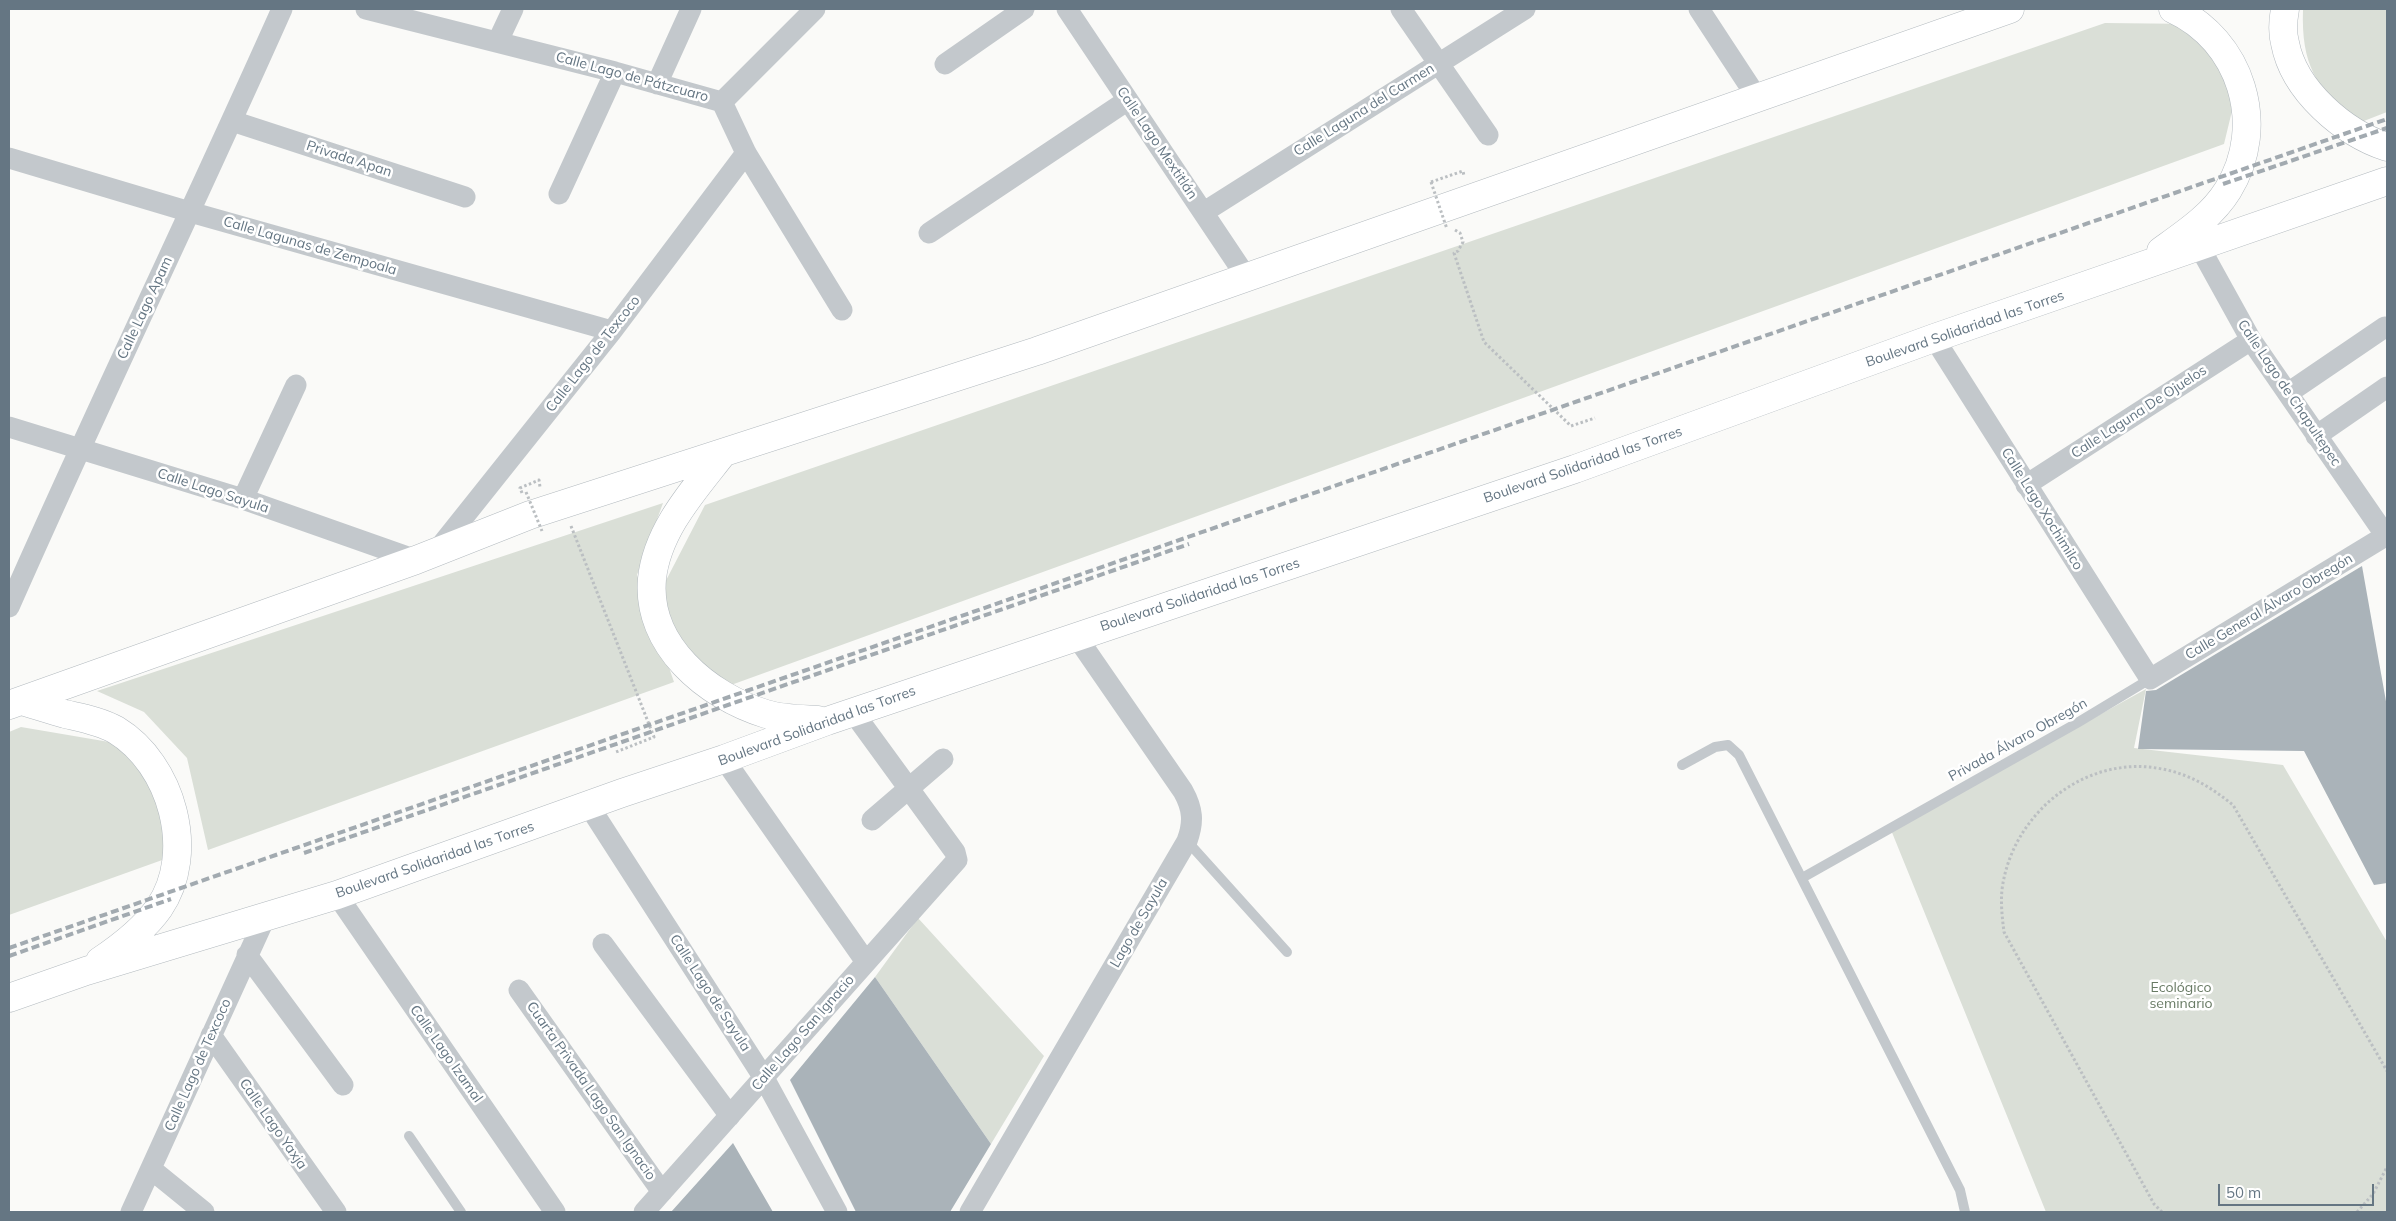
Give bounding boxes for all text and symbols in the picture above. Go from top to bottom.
street label: Calle Lago de Pátzcuaro [554,49,710,105]
street label: Calle Laguna del Carmen [1291,60,1437,160]
street label: Calle Lago Mextitlán [1113,84,1201,202]
street label: Privada Apan [304,137,394,181]
street label: Calle Lagunas de Zempoala [221,213,399,279]
street label: Calle Lago Apam [114,254,176,362]
street label: Boulevard Solidaridad las Torres [1863,287,2067,371]
street label: Calle Lago de Texcoco [542,292,644,416]
street label: Calle Lago de Chapultepec [2234,317,2344,469]
street label: Calle Laguna De Ojuelos [2068,362,2210,462]
street label: Boulevard Solidaridad las Torres [1481,423,1685,507]
street label: Calle Lago Xochimilco [1998,445,2086,573]
street label: Calle Lago Sayula [155,465,271,517]
street label: Calle General Álvaro Obregón [2182,550,2356,664]
street label: Boulevard Solidaridad las Torres [1098,555,1302,635]
street label: Boulevard Solidaridad las Torres [716,682,918,770]
street label: Privada Álvaro Obregón [1946,695,2090,785]
street label: Boulevard Solidaridad las Torres [333,818,537,902]
street label: Lago de Sayula [1107,875,1171,971]
street label: Calle Lago de Sayula [666,931,754,1055]
street label: Calle Lago San Ignacio [748,972,858,1094]
park label: Ecológico seminario [2149,980,2213,1012]
street label: Calle Lago de Texcoco [161,996,235,1134]
street label: Cuarta Privada Lago San Ignacio [523,999,659,1183]
street label: Calle Lago Izamal [406,1002,486,1106]
street label: Calle Lago Yaxja [235,1075,311,1173]
scale bar [2221,1174,2377,1206]
text: 50 m [2226,1183,2261,1202]

